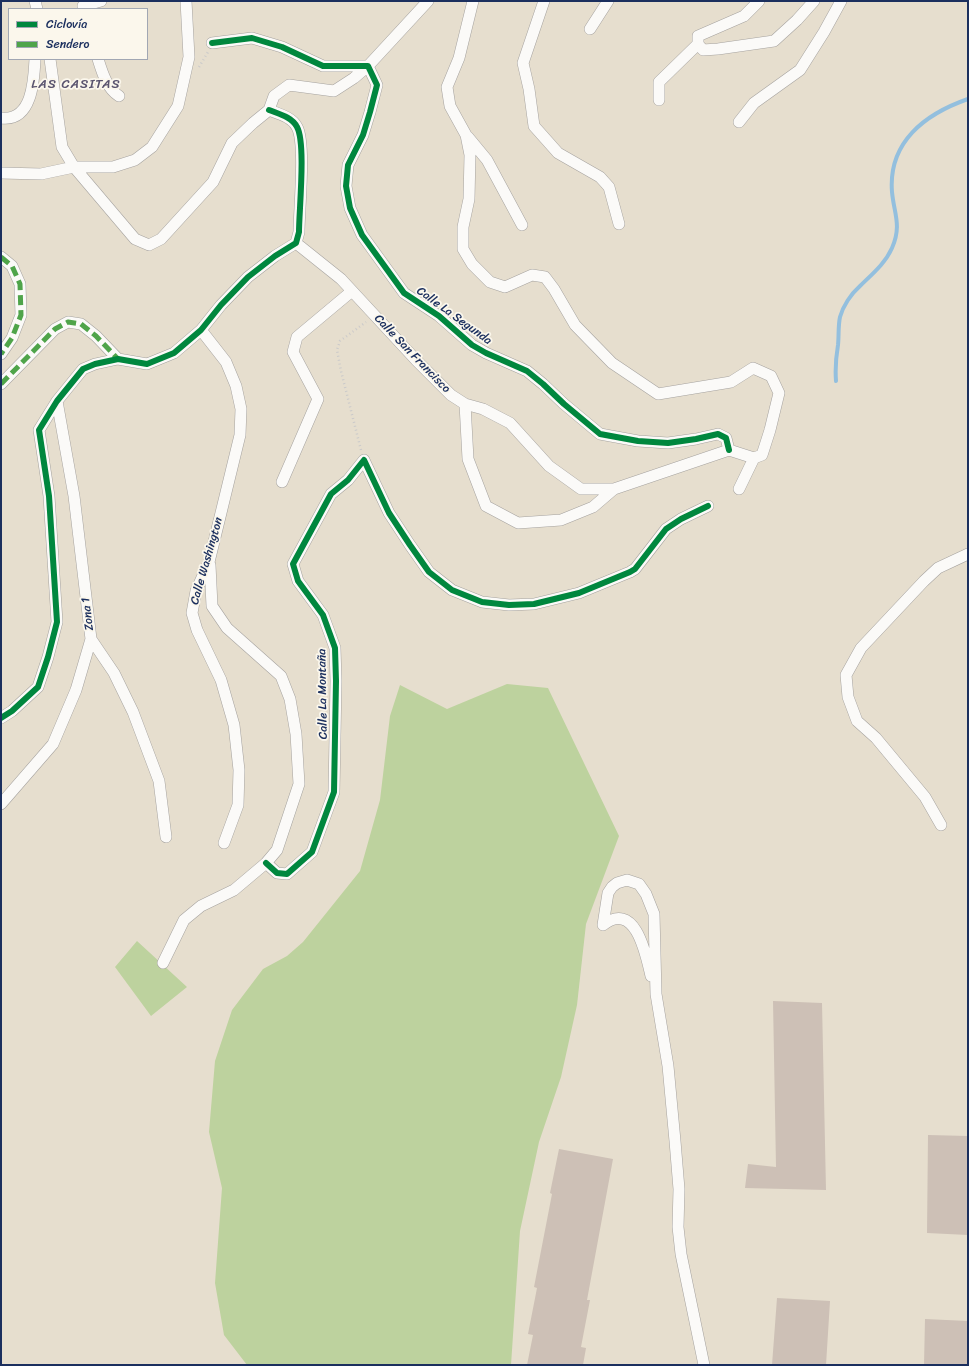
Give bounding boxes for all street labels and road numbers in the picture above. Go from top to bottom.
street label: Calle La Segunda [414,284,494,348]
street label: Calle San Francisco [371,312,453,396]
street label: Calle Washington [188,516,226,606]
street label: Zona 1 [79,597,97,631]
street label: Calle La Montaña [315,649,331,739]

